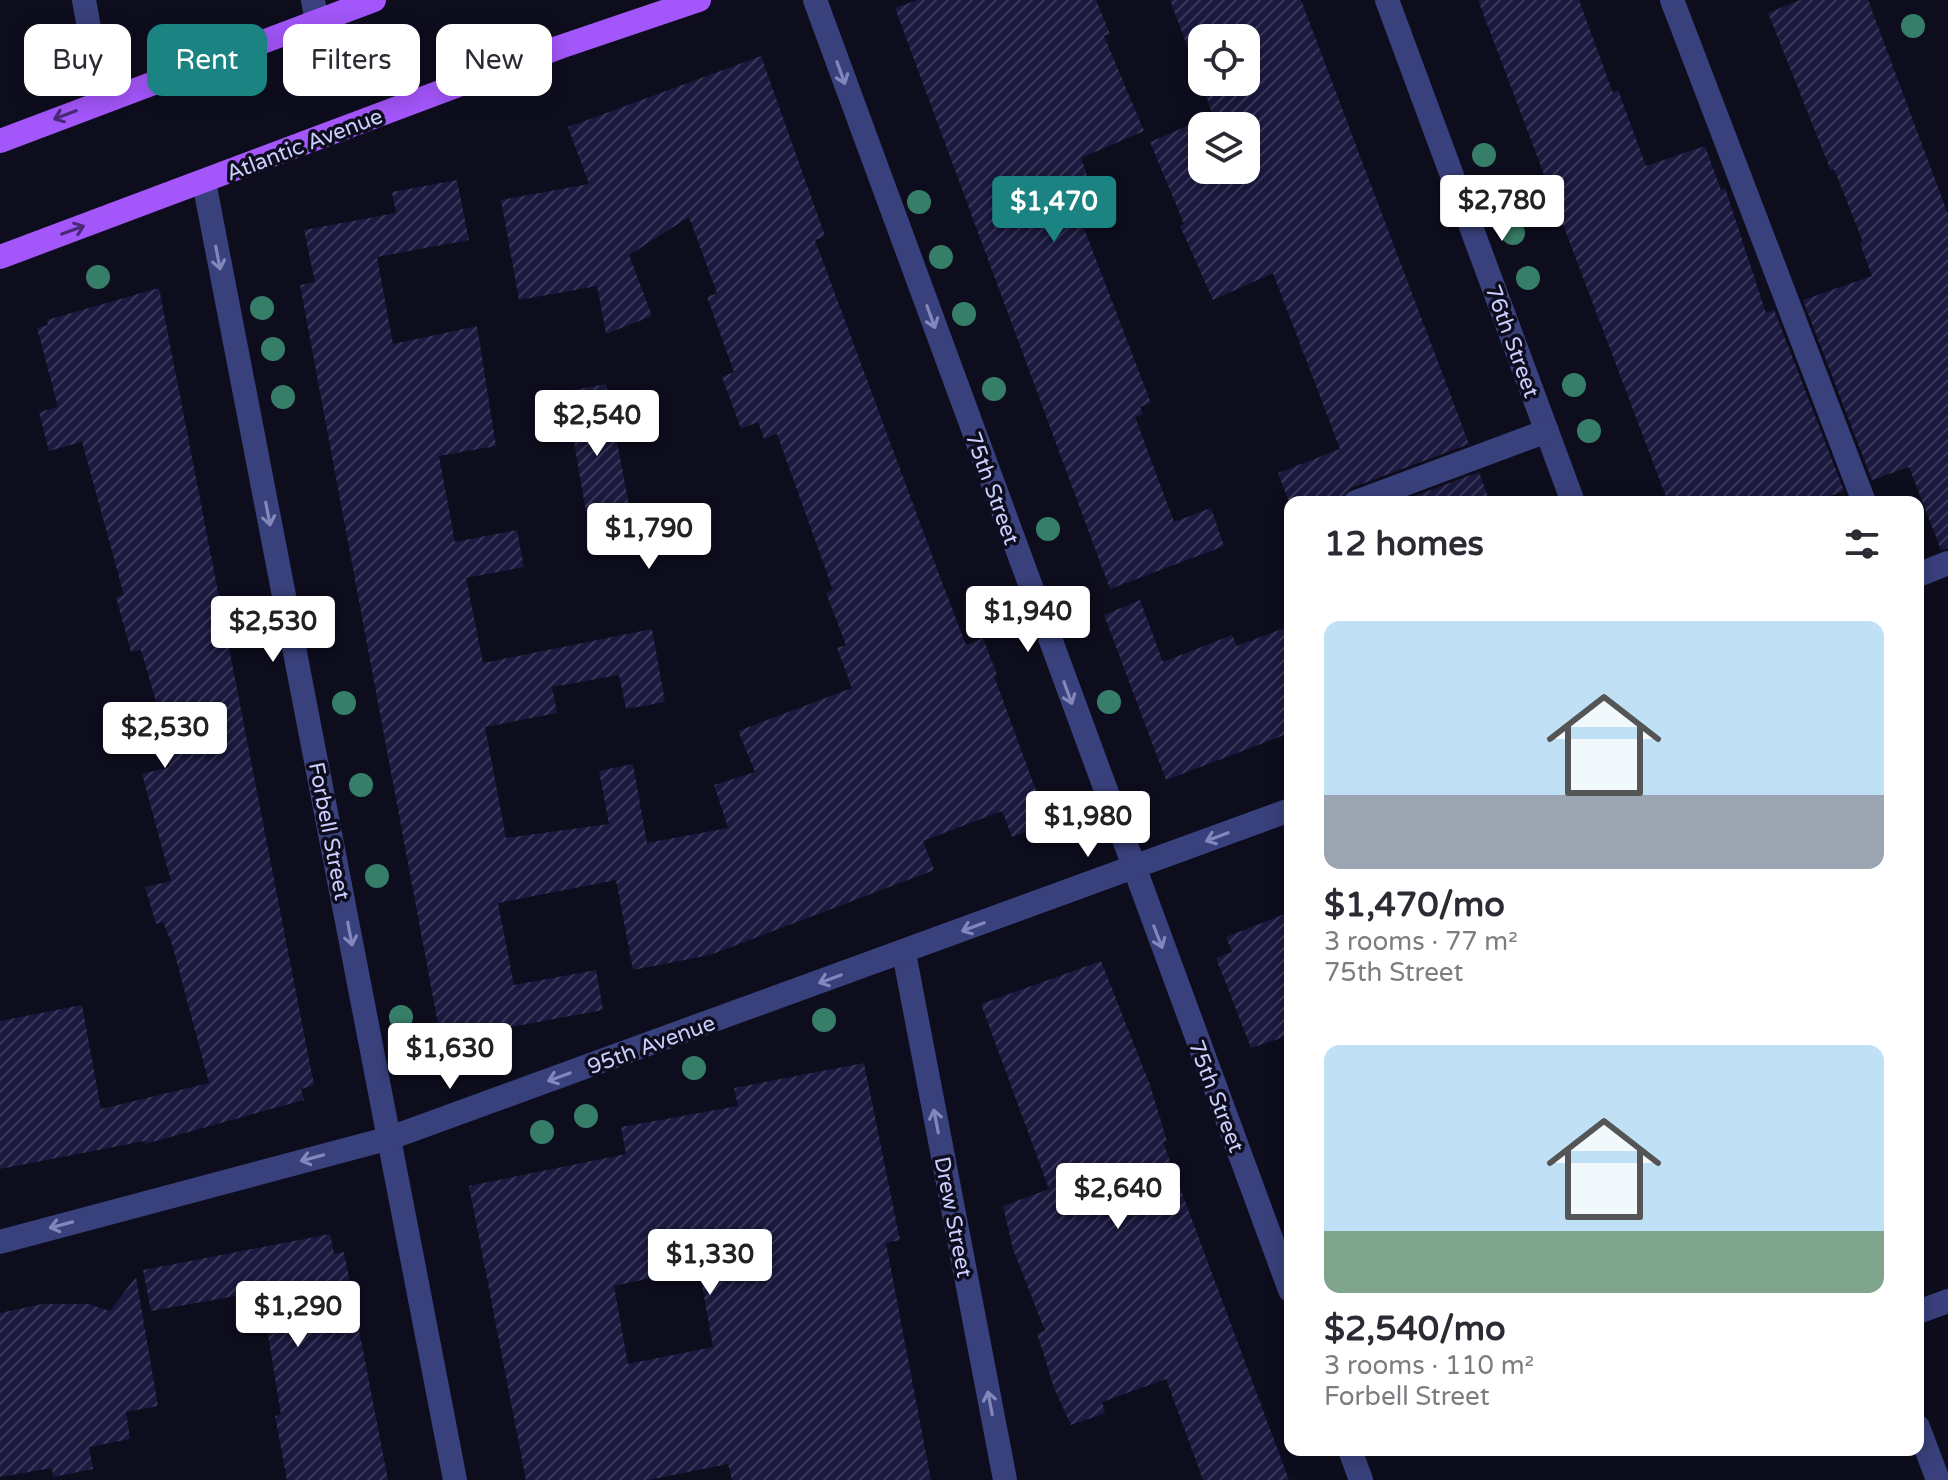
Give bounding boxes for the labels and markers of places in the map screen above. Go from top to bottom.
pin: $2,780 [1437,175,1567,243]
pin: $1,470 [989,176,1119,244]
pin: $2,540 [532,390,662,458]
pin: $1,790 [584,503,714,571]
pin: $1,940 [963,586,1093,654]
pin: $2,530 [208,596,338,664]
pin: $2,530 [100,702,230,770]
pin: $1,980 [1023,791,1153,859]
pin: $1,630 [385,1023,515,1091]
pin: $2,640 [1053,1163,1183,1231]
pin: $1,330 [645,1229,775,1297]
pin: $1,290 [233,1281,363,1349]

